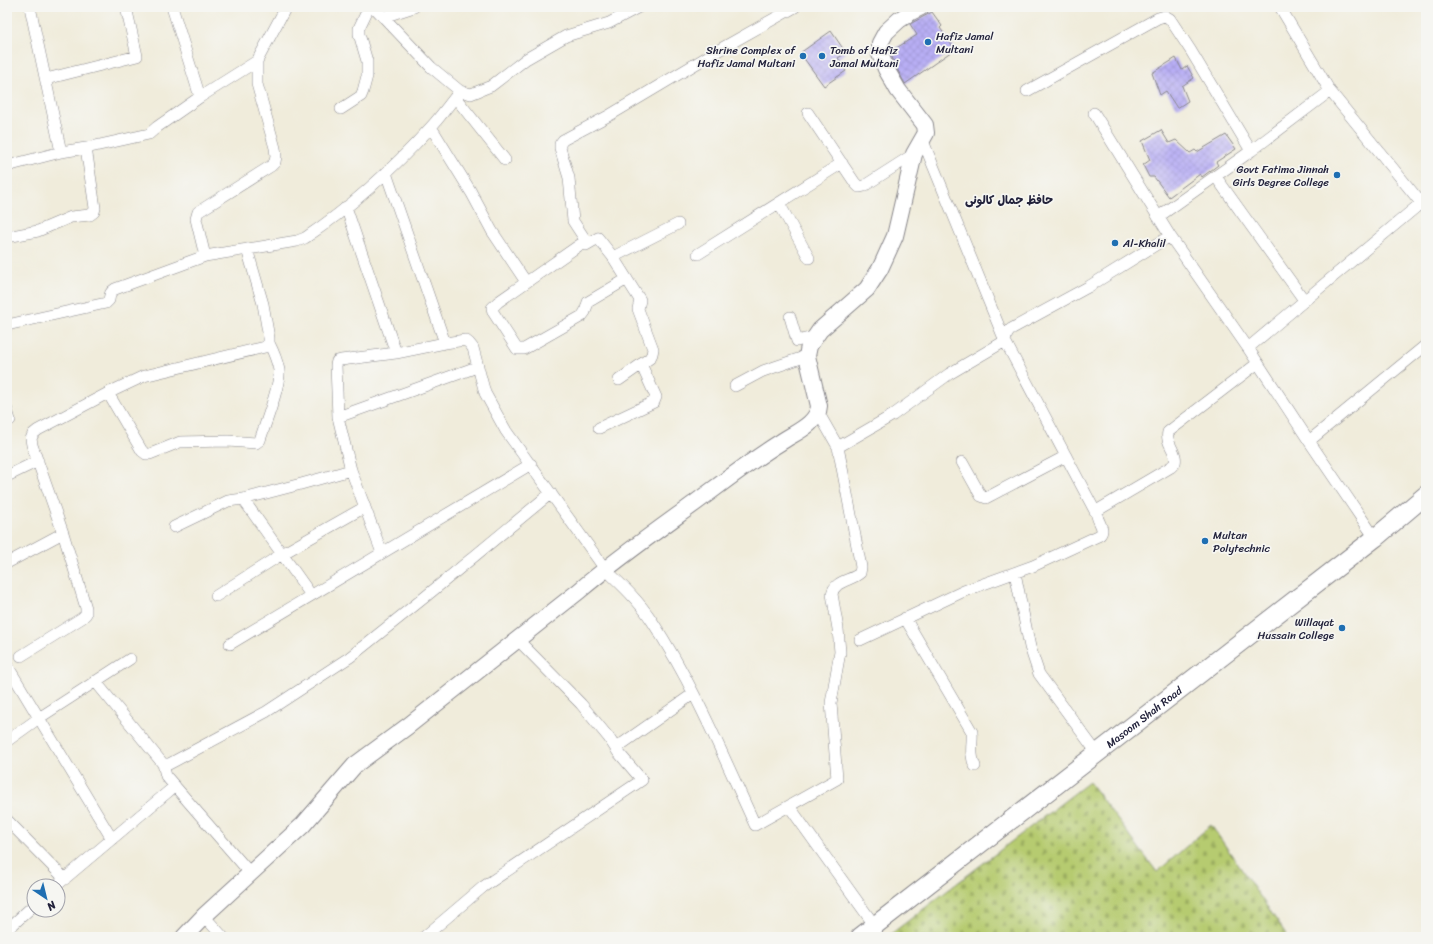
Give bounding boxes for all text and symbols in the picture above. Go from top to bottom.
place label: Hafiz Jamal Multani [936,27,994,59]
marker: Hafiz Jamal Multani [923,37,933,47]
place label: Shrine Complex of Hafiz Jamal Multani [698,41,796,73]
place label: Tomb of Hafiz Jamal Multani [829,41,899,73]
marker: Shrine Complex of Hafiz Jamal Multani [798,51,808,61]
marker: Tomb of Hafiz Jamal Multani [817,51,827,61]
place label: Govt Fatima Jinnah Girls Degree College [1233,160,1329,192]
marker: Govt Fatima Jinnah Girls Degree College [1332,170,1342,180]
district label: حافظ جمال کالونی [965,189,1053,211]
place label: Al-Khalil [1122,234,1167,253]
marker: Al-Khalil [1110,238,1120,248]
place label: Multan Polytechnic [1213,526,1270,558]
marker: Multan Polytechnic [1200,536,1210,546]
place label: Willayat Hussain College [1258,613,1335,645]
marker: Willayat Hussain College [1337,623,1347,633]
street label: Masoom Shah Road [1101,681,1187,753]
north arrow [26,878,66,918]
text: N [43,895,61,916]

